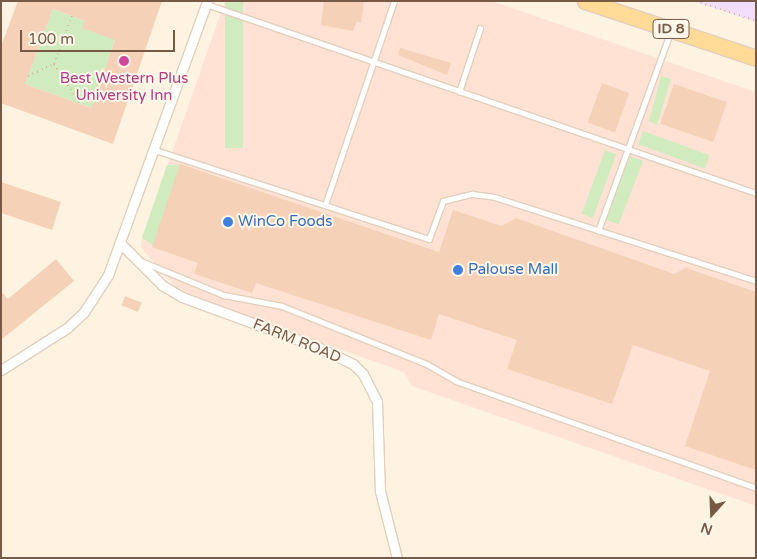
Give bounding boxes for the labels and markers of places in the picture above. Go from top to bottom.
marker: Best Western Plus University Inn [118,55,130,67]
place label: Best Western Plus University Inn [60,69,188,104]
place label: WinCo Foods [238,213,332,231]
marker: WinCo Foods [222,216,234,228]
place label: Palouse Mall [468,261,558,279]
marker: Palouse Mall [452,264,464,276]

